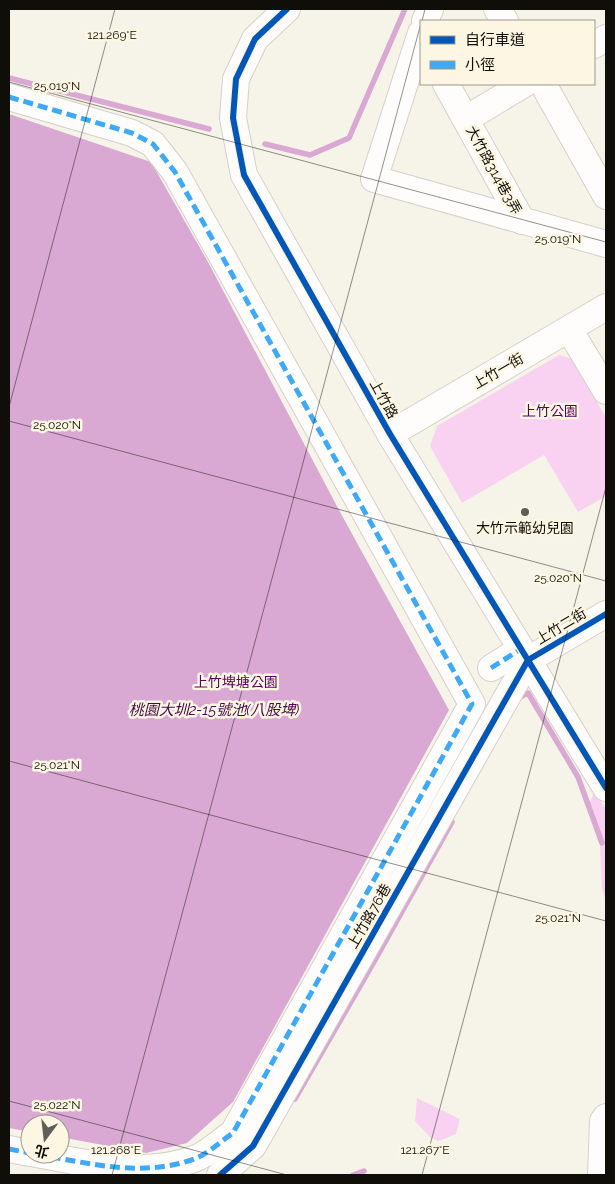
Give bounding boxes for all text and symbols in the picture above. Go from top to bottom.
legend [420,20,595,85]
text: 121.269°E [87,28,137,42]
text: 自行車道 [465,31,525,49]
text: 小徑 [465,56,495,74]
text: 25.019°N [34,79,80,93]
street label: 大竹路314巷3弄 [463,123,525,217]
text: 25.019°N [535,232,581,246]
street label: 上竹一街 [470,350,526,392]
street label: 上竹路 [367,377,401,421]
park label: 上竹公園 [522,403,578,419]
text: 25.020°N [33,418,81,432]
marker: 大竹示範幼兒園 [519,506,531,518]
place label: 大竹示範幼兒園 [476,520,574,536]
text: 25.020°N [534,571,582,585]
street label: 上竹二街 [533,605,589,647]
park label: 上竹埤塘公園 [194,674,278,690]
water label: 桃園大圳2-15號池(八股埤) [129,701,299,719]
text: 25.021°N [34,758,80,772]
street label: 上竹路76巷 [344,881,394,951]
text: 25.021°N [535,911,581,925]
text: 25.022°N [33,1098,81,1112]
north arrow [20,1114,70,1164]
text: 北 [33,1142,50,1161]
text: 121.268°E [91,1143,141,1157]
text: 121.267°E [400,1143,450,1157]

